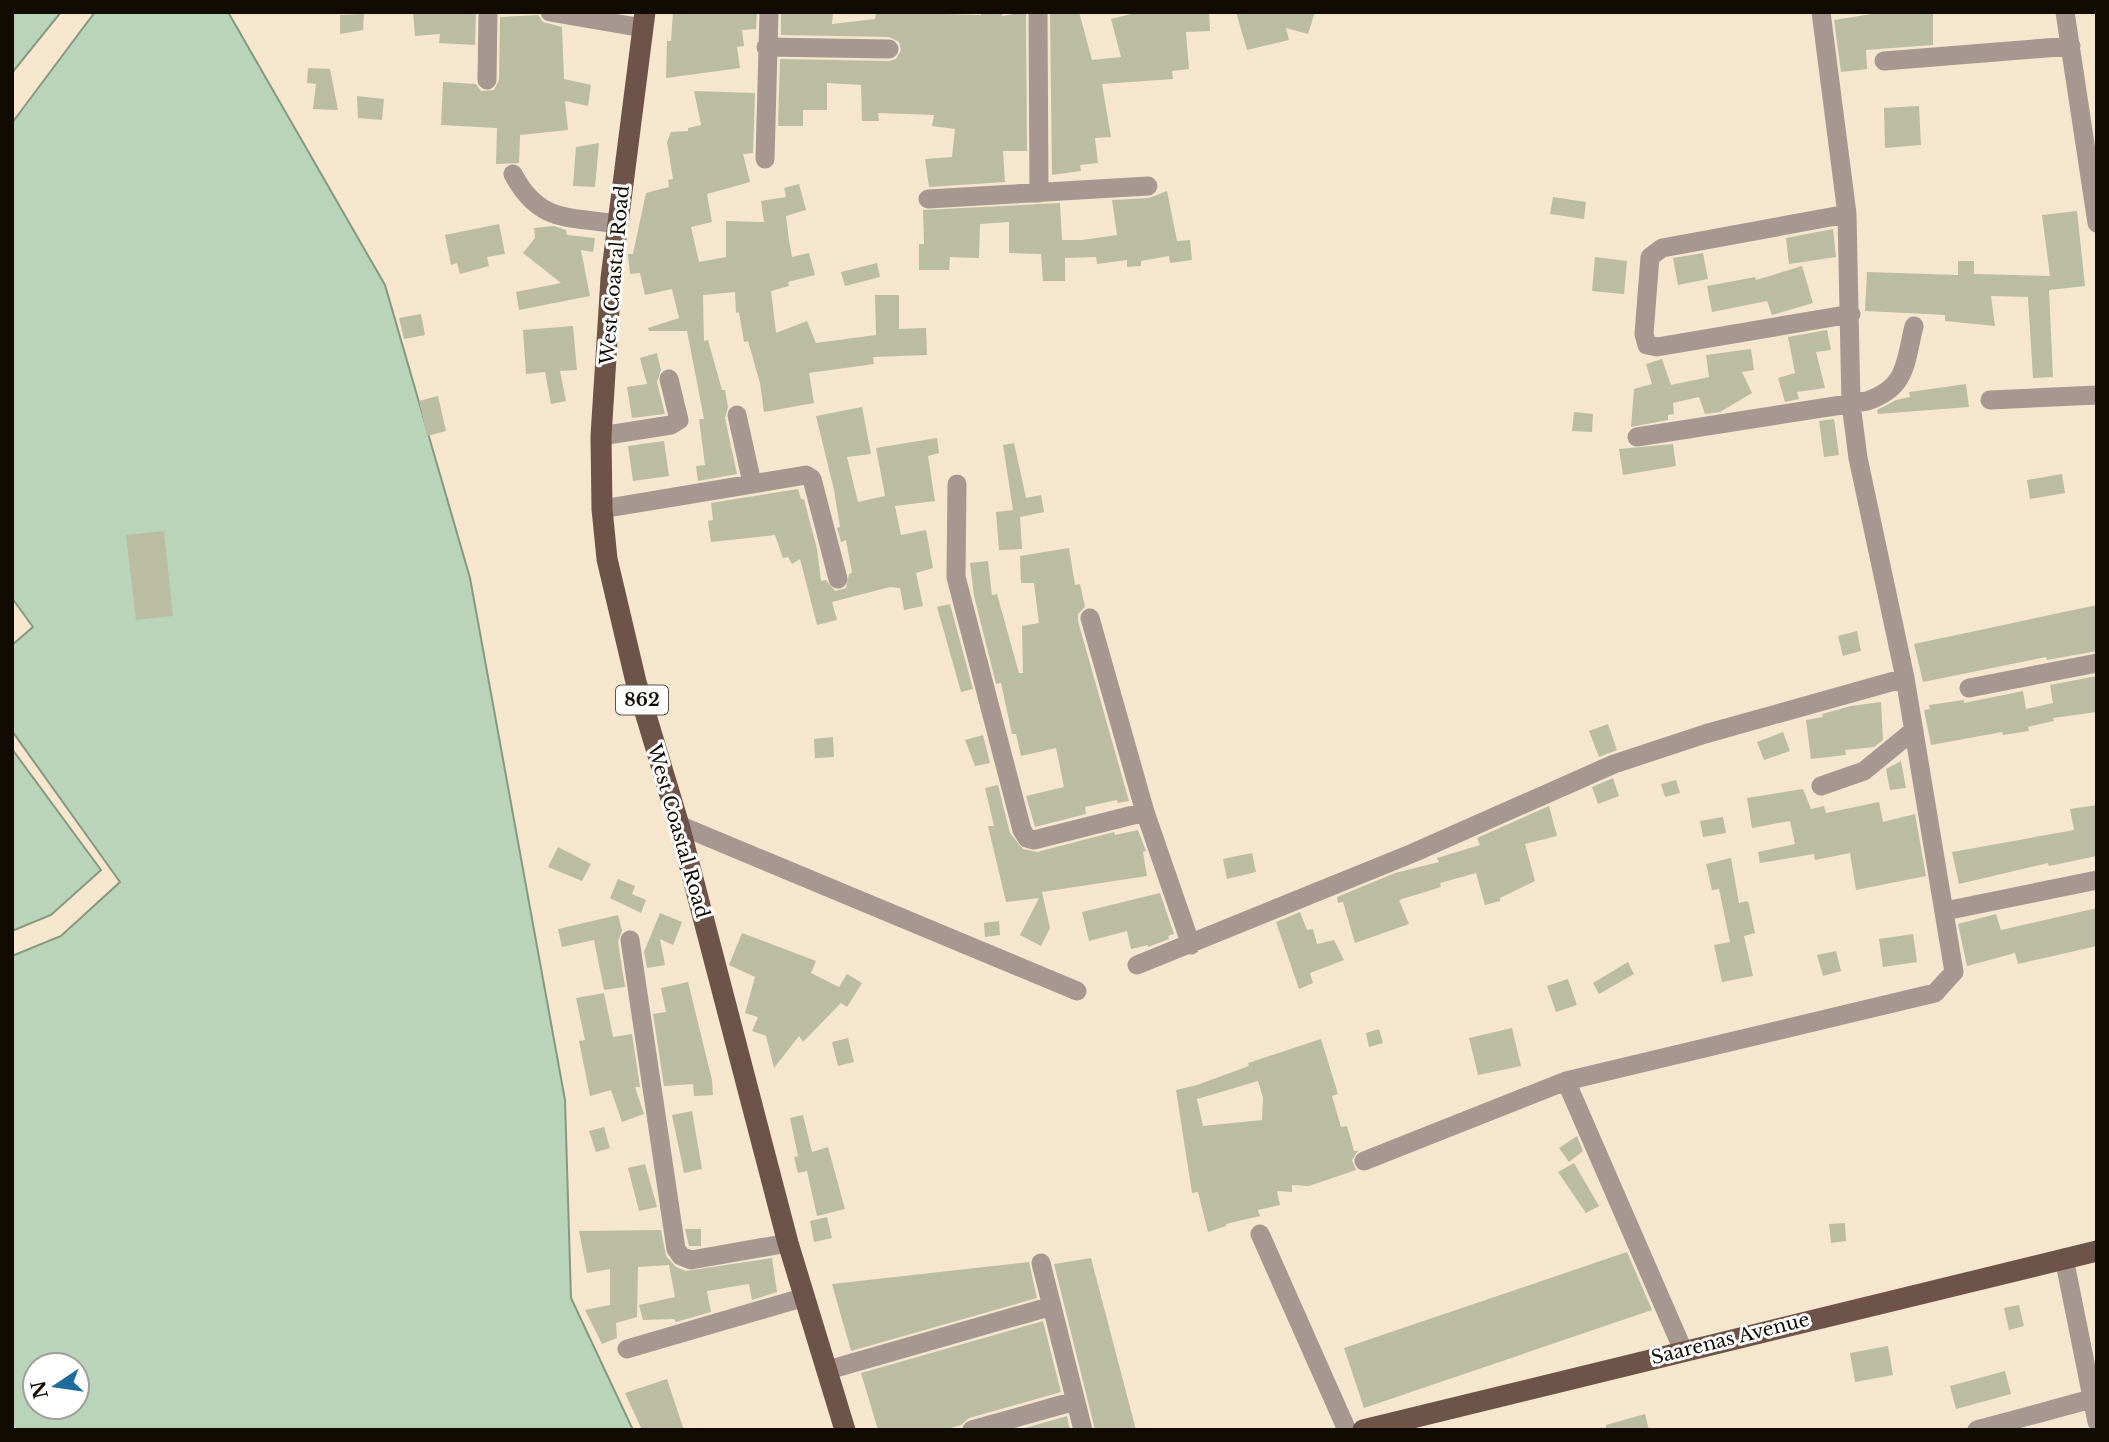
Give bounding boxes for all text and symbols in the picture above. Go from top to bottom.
street label: West Coastal Road [595,184,634,367]
road number: 862 [616,686,668,714]
street label: West Coastal Road [642,741,714,921]
street label: Saarenas Avenue [1649,1308,1812,1369]
north arrow [21,1351,91,1421]
text: N [27,1378,53,1401]

